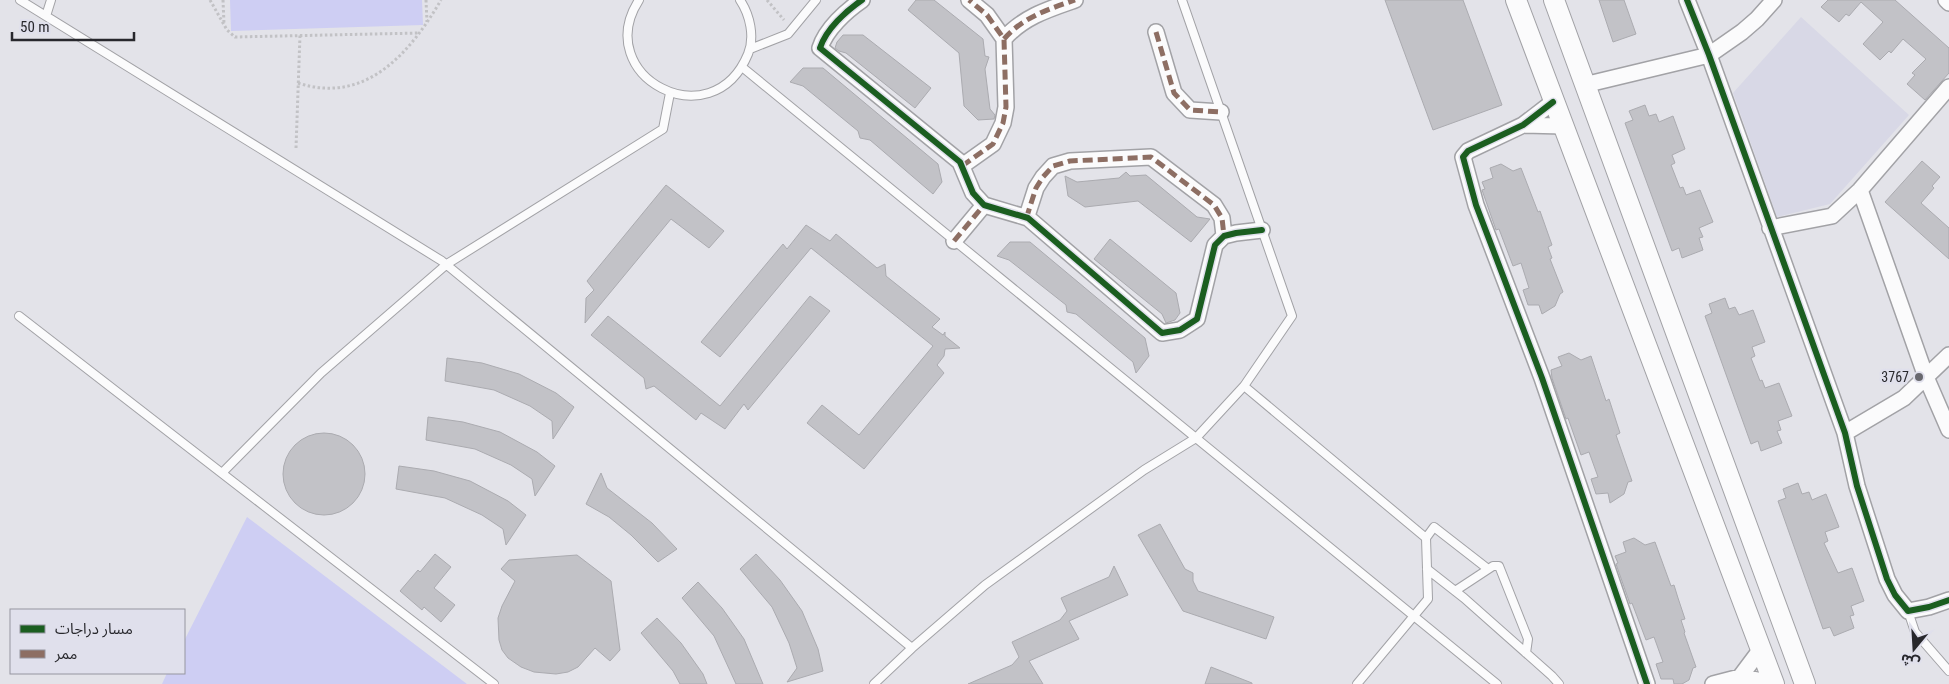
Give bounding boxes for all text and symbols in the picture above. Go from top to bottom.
scale bar [12,10,135,42]
text: 50 m [20,18,50,36]
place label: 3767 [1881,369,1909,385]
marker: 3767 [1913,371,1925,383]
legend [10,609,185,674]
text: مسار دراجات [55,620,133,638]
north arrow [1889,624,1939,674]
text: ممر [54,645,78,663]
text: ش [1898,651,1922,672]

